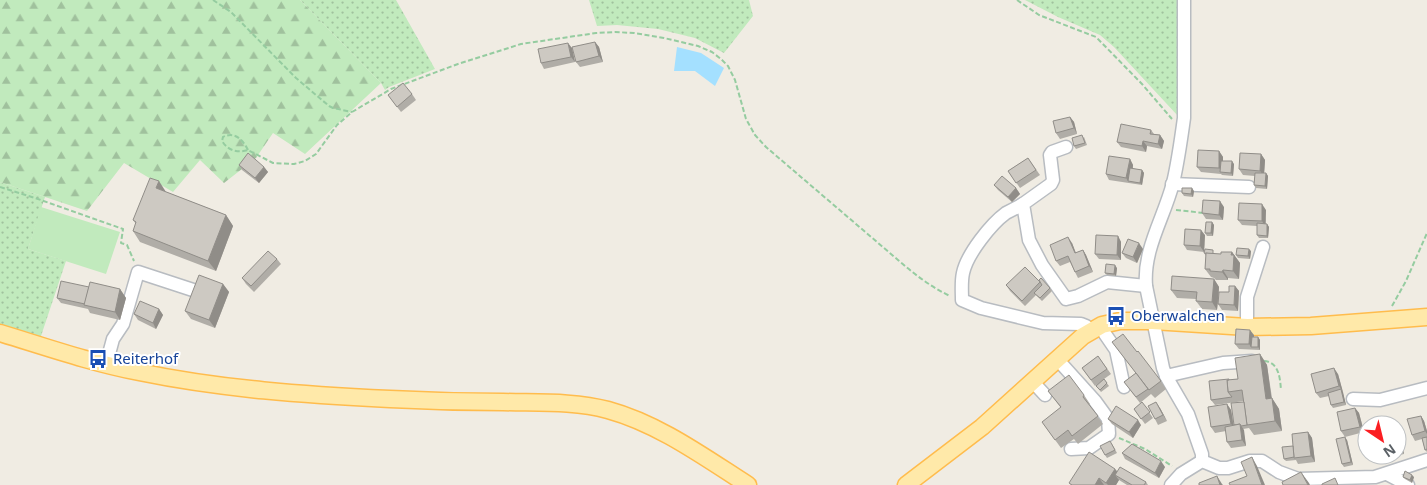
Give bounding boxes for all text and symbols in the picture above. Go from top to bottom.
bus stop icon: Oberwalchen [1105,305,1127,327]
place label: Oberwalchen [1131,305,1225,325]
bus stop icon: Reiterhof [87,348,109,370]
place label: Reiterhof [113,348,179,368]
north arrow [1357,415,1407,465]
text: N [1380,440,1400,462]

